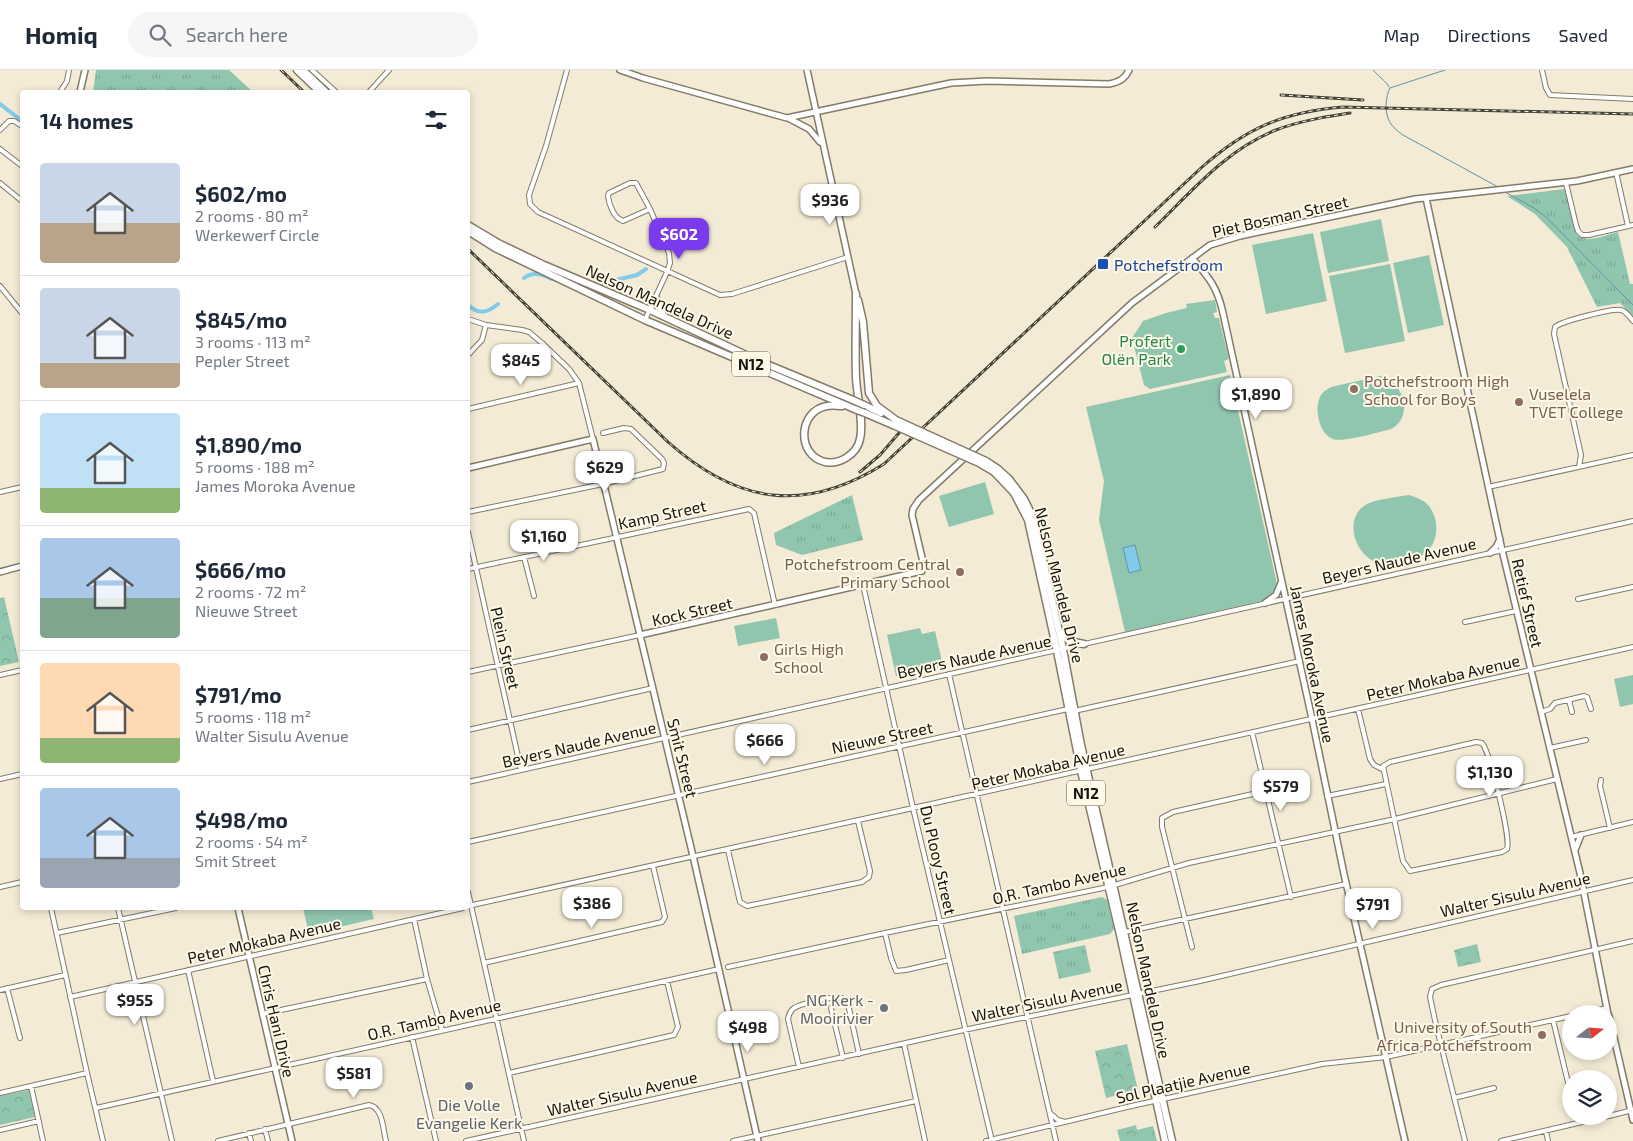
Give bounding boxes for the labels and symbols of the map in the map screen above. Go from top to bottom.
pin: $936 [800,184,860,226]
street label: Piet Bosman Street [1210,191,1350,241]
pin: $602 [649,218,709,260]
place label: Potchefstroom [1114,255,1223,274]
marker: Potchefstroom [1096,257,1110,271]
street label: Nelson Mandela Drive [583,260,737,342]
place label: Profert Olën Park [1101,331,1171,368]
marker: Profert Olën Park [1175,343,1187,355]
pin: $845 [491,344,551,386]
road number: N12 [732,352,770,376]
place label: Potchefstroom High School for Boys [1364,371,1509,408]
pin: $1,890 [1215,378,1297,420]
marker: Potchefstroom High School for Boys [1348,383,1360,395]
place label: Vuselela TVET College [1529,384,1623,421]
marker: Vuselela TVET College [1513,396,1525,408]
pin: $629 [575,450,635,493]
street label: Kamp Street [616,495,708,533]
street label: Nelson Mandela Drive [1031,505,1089,665]
pin: $1,160 [503,520,585,562]
street label: Beyers Naude Avenue [1320,533,1478,587]
place label: Potchefstroom Central Primary School [784,554,950,591]
street label: Retief Street [1509,557,1547,649]
marker: Potchefstroom Central Primary School [954,566,966,578]
street label: James Moroka Avenue [1287,583,1339,745]
street label: Kock Street [650,592,734,630]
street label: Plein Street [487,605,525,691]
street label: Beyers Naude Avenue [895,630,1053,682]
place label: Girls High School [774,639,844,676]
street label: Peter Mokaba Avenue [1364,650,1522,704]
marker: Girls High School [758,651,770,663]
street label: Smit Street [664,716,702,800]
street label: Beyers Naude Avenue [500,717,658,771]
street label: Nieuwe Street [830,717,934,757]
pin: $666 [735,724,795,766]
street label: Peter Mokaba Avenue [969,739,1127,793]
pin: $1,130 [1449,756,1531,798]
pin: $579 [1251,770,1311,812]
road number: N12 [1067,780,1105,806]
street label: Du Plooy Street [917,803,961,917]
street label: O.R. Tambo Avenue [990,858,1128,908]
street label: Walter Sisulu Avenue [1438,867,1592,921]
pin: $386 [562,886,622,929]
pin: $791 [1343,888,1403,930]
street label: Nelson Mandela Drive [1123,900,1175,1060]
street label: Peter Mokaba Avenue [185,913,343,967]
street label: Chris Hani Drive [255,963,299,1079]
street label: Walter Sisulu Avenue [970,975,1124,1025]
pin: $955 [105,984,165,1026]
place label: NG Kerk - Mooirivier [800,990,875,1027]
street label: O.R. Tambo Avenue [365,994,503,1044]
marker: NG Kerk - Mooirivier [878,1002,890,1014]
north arrow [1562,1005,1618,1060]
pin: $498 [718,1010,778,1053]
place label: University of South Africa Potchefstroom [1377,1017,1532,1054]
marker: University of South Africa Potchefstroom [1536,1029,1548,1041]
pin: $581 [324,1056,384,1099]
street label: Sol Plaatjie Avenue [1114,1057,1252,1108]
street label: Walter Sisulu Avenue [545,1066,699,1120]
marker: Die Volle Evangelie Kerk [463,1080,475,1092]
place label: Die Volle Evangelie Kerk [416,1095,522,1132]

